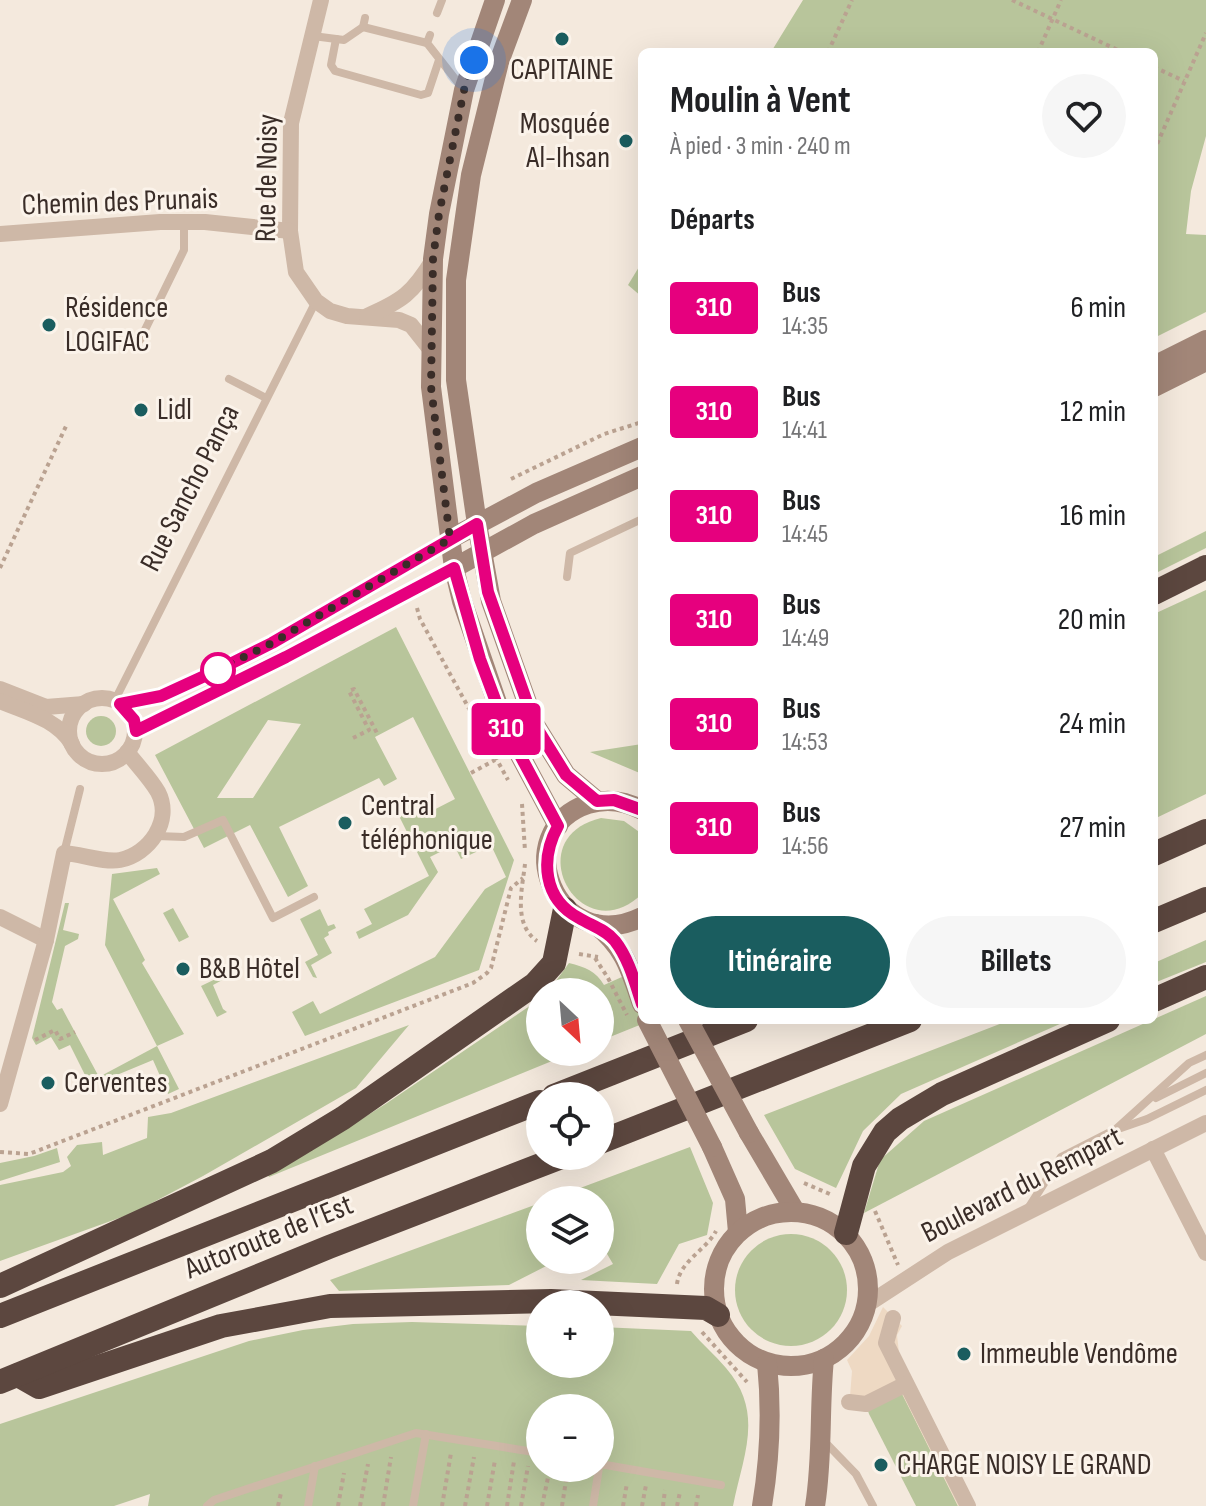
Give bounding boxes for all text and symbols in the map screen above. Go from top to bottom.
marker: CAPITAINE [553,30,571,48]
your location [454,40,494,80]
place label: CAPITAINE [510,52,614,88]
button: heart [1042,74,1126,158]
text: Moulin à Vent [670,78,851,123]
place label: Mosquée Al-Ihsan [520,106,610,176]
street label: Rue de Noisy [248,113,286,242]
text: À pied · 3 min · 240 m [670,131,851,162]
marker: Mosquée Al-Ihsan [617,132,635,150]
street label: Chemin des Prunais [21,181,219,223]
text: Départs [670,202,755,238]
text: Bus [782,275,821,311]
place label: Résidence LOGIFAC [65,290,168,360]
text: 6 min [1070,290,1126,326]
text: 310 [696,291,732,324]
text: 14:35 [782,311,828,342]
marker: Résidence LOGIFAC [40,316,58,334]
text: Bus [782,379,821,415]
place label: Lidl [157,392,192,428]
text: 12 min [1060,394,1126,430]
text: 310 [696,395,732,428]
street label: Rue Sancho Pança [133,399,247,577]
marker: Lidl [132,401,150,419]
text: 14:41 [782,415,827,446]
text: Bus [782,483,821,519]
text: 16 min [1060,498,1126,534]
text: 310 [696,499,732,532]
text: 14:45 [782,519,828,550]
text: Bus [782,587,821,623]
text: 20 min [1058,602,1126,638]
text: 310 [696,603,732,636]
text: 14:49 [782,623,829,654]
unlabelled marker [201,653,235,687]
text: Bus [782,691,821,727]
line badge: 310 [460,703,552,755]
text: 24 min [1059,706,1126,742]
text: 310 [696,707,732,740]
text: 310 [488,712,524,745]
text: 14:53 [782,727,828,758]
place label: Central téléphonique [361,788,493,858]
text: Bus [782,795,821,831]
text: 27 min [1059,810,1126,846]
text: 310 [696,811,732,844]
marker: Central téléphonique [336,814,354,832]
text: 14:56 [782,831,829,862]
button: Itinéraire [670,916,890,1008]
button: Billets [906,916,1126,1008]
place label: B&B Hôtel [199,951,300,987]
marker: B&B Hôtel [174,960,192,978]
north arrow [526,978,614,1066]
map controls [526,978,614,1482]
place label: Cerventes [64,1065,167,1101]
marker: Cerventes [39,1074,57,1092]
button: locate [526,1082,614,1170]
street label: Boulevard du Rempart [916,1119,1128,1251]
button: layers [526,1186,614,1274]
street label: Autoroute de l’Est [179,1187,358,1287]
button: + [526,1290,614,1378]
place label: Immeuble Vendôme [980,1336,1178,1372]
marker: Immeuble Vendôme [955,1345,973,1363]
button: − [526,1394,614,1482]
place label: CHARGE NOISY LE GRAND [897,1447,1151,1483]
marker: CHARGE NOISY LE GRAND [872,1456,890,1474]

